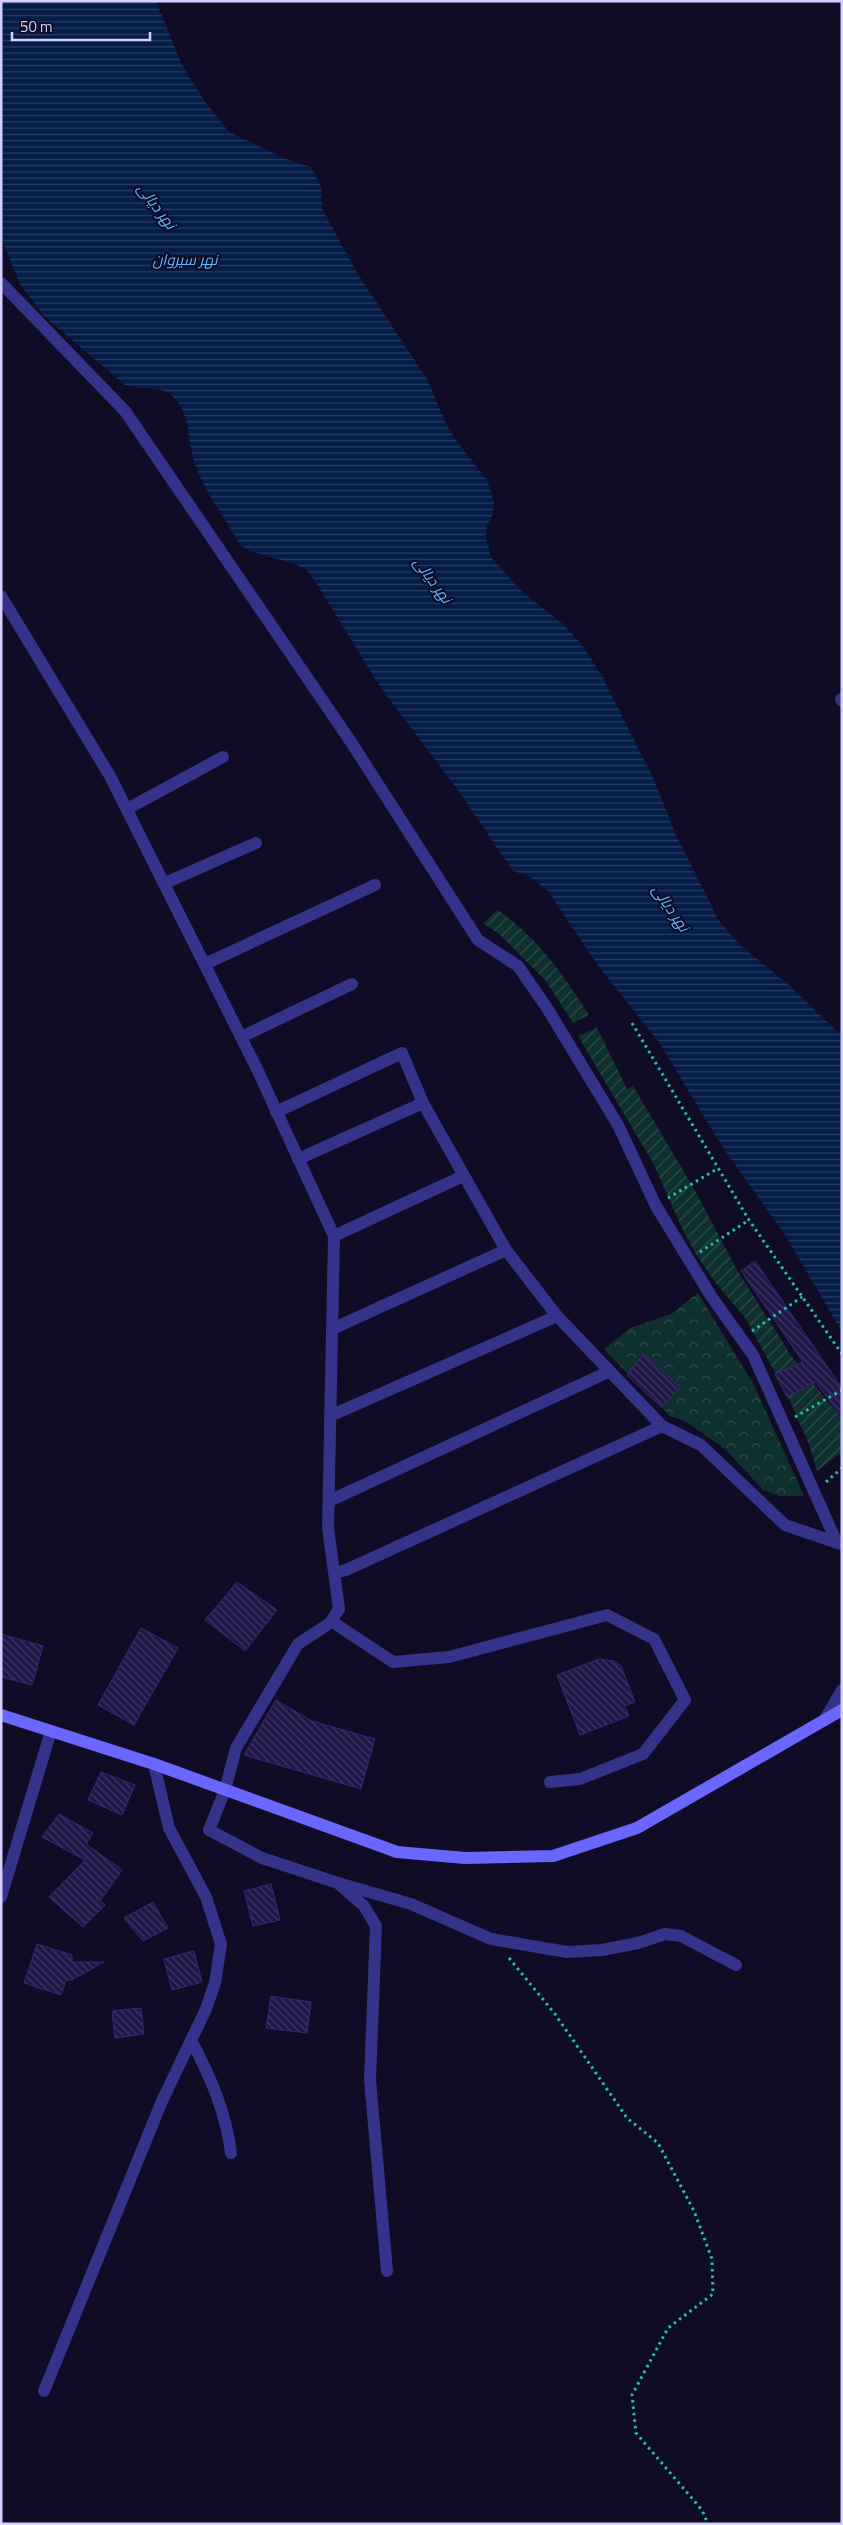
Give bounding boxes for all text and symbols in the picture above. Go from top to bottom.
scale bar [12,10,150,42]
text: 50 m [20,15,53,38]
water label: نهر ديالى [132,178,183,236]
water label: نهر سیروان [152,248,220,271]
water label: نهر ديالى [408,552,459,610]
water label: نهر ديالى [647,880,696,938]

